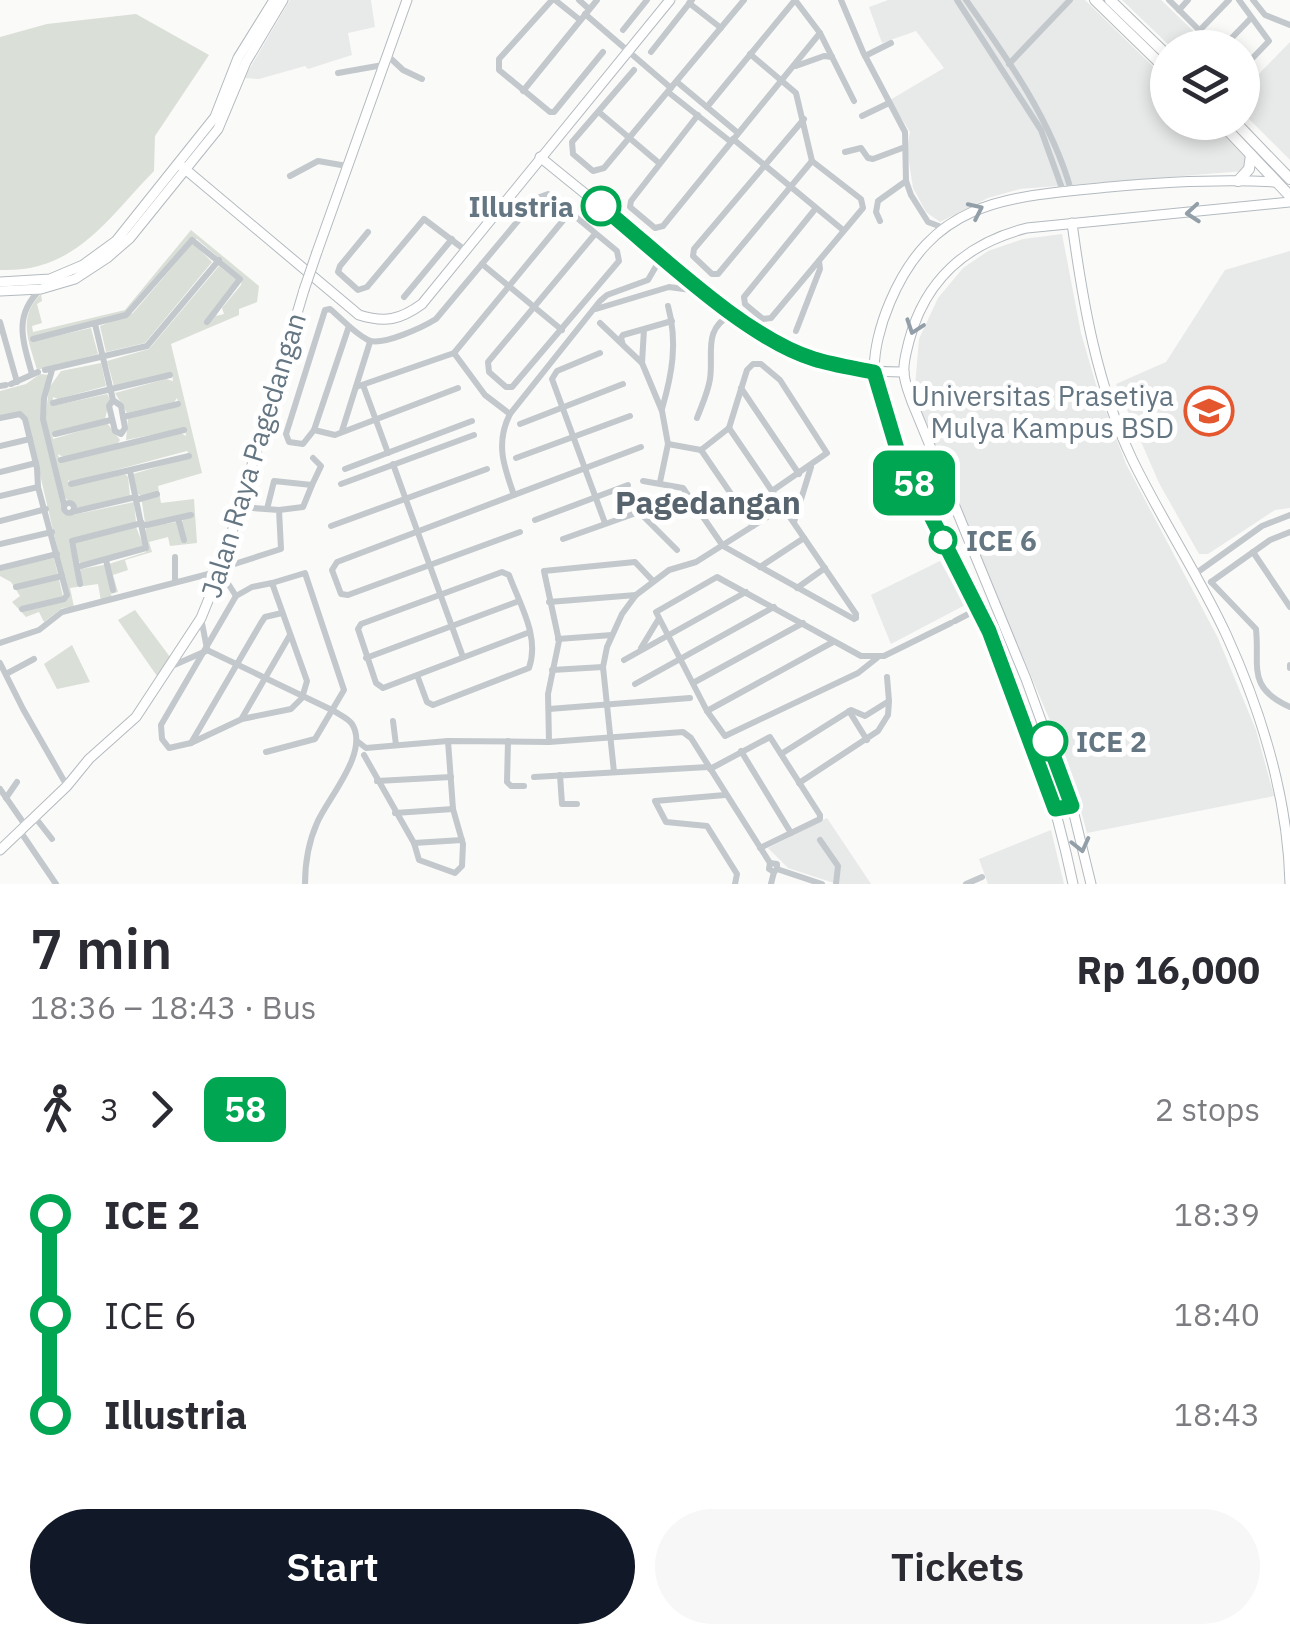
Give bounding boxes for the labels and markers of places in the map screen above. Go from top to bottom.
marker: Illustria [582,187,620,225]
place label: Illustria [469,188,574,225]
place label: Universitas Prasetiya Mulya Kampus BSD [911,377,1174,446]
school or university icon: Universitas Prasetiya Mulya Kampus BSD [1183,385,1235,437]
place label: ICE 6 [966,522,1037,559]
marker: ICE 6 [930,527,956,553]
marker: ICE 2 [1029,722,1067,760]
place label: ICE 2 [1076,723,1147,760]

